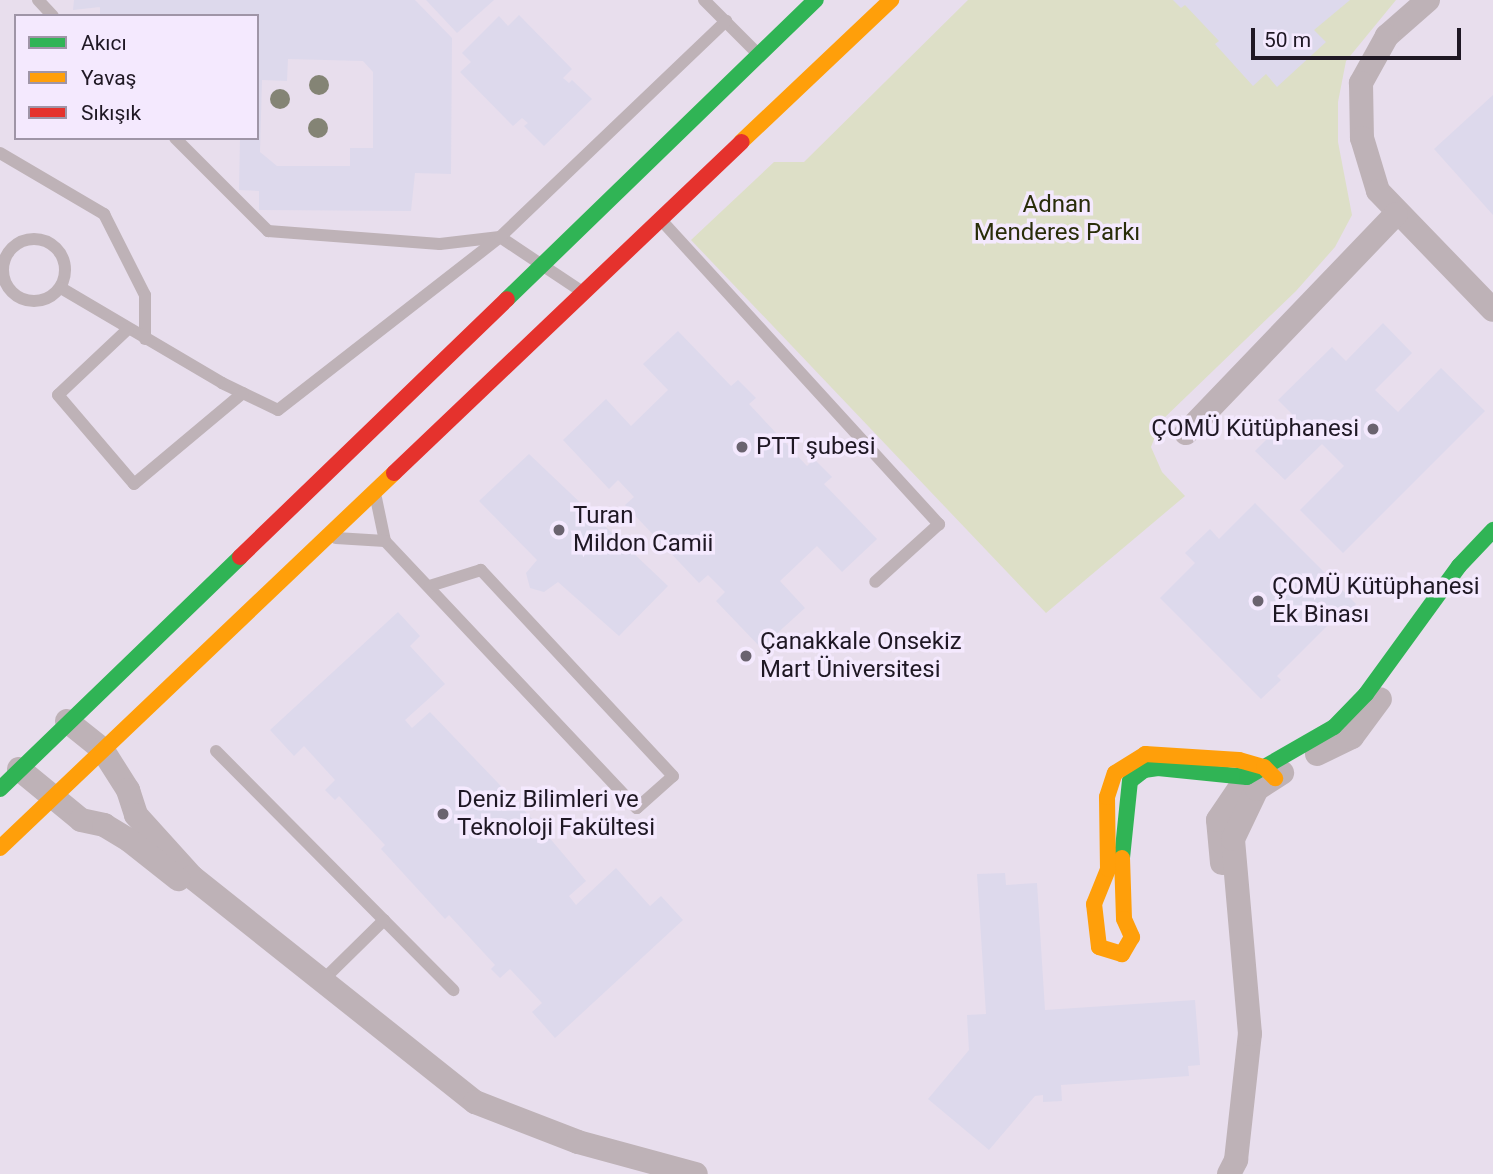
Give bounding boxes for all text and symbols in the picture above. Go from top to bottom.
legend [14,14,259,140]
scale bar [1255,14,1465,58]
text: 50 m [1264,28,1311,52]
text: Akıcı [81,31,127,55]
text: Yavaş [81,66,136,90]
text: Sıkışık [81,101,141,125]
park label: Adnan Menderes Parkı [974,191,1140,247]
place label: ÇOMÜ Kütüphanesi [1151,415,1359,443]
marker: ÇOMÜ Kütüphanesi [1365,421,1381,437]
place label: PTT şubesi [756,433,876,461]
marker: PTT şubesi [734,439,750,455]
place label: Turan Mildon Camii [573,502,713,558]
marker: Turan Mildon Camii [551,522,567,538]
place label: ÇOMÜ Kütüphanesi Ek Binası [1272,573,1480,629]
marker: ÇOMÜ Kütüphanesi Ek Binası [1250,593,1266,609]
place label: Çanakkale Onsekiz Mart Üniversitesi [760,628,962,684]
marker: Çanakkale Onsekiz Mart Üniversitesi [738,648,754,664]
place label: Deniz Bilimleri ve Teknoloji Fakültesi [457,786,655,842]
marker: Deniz Bilimleri ve Teknoloji Fakültesi [435,806,451,822]

